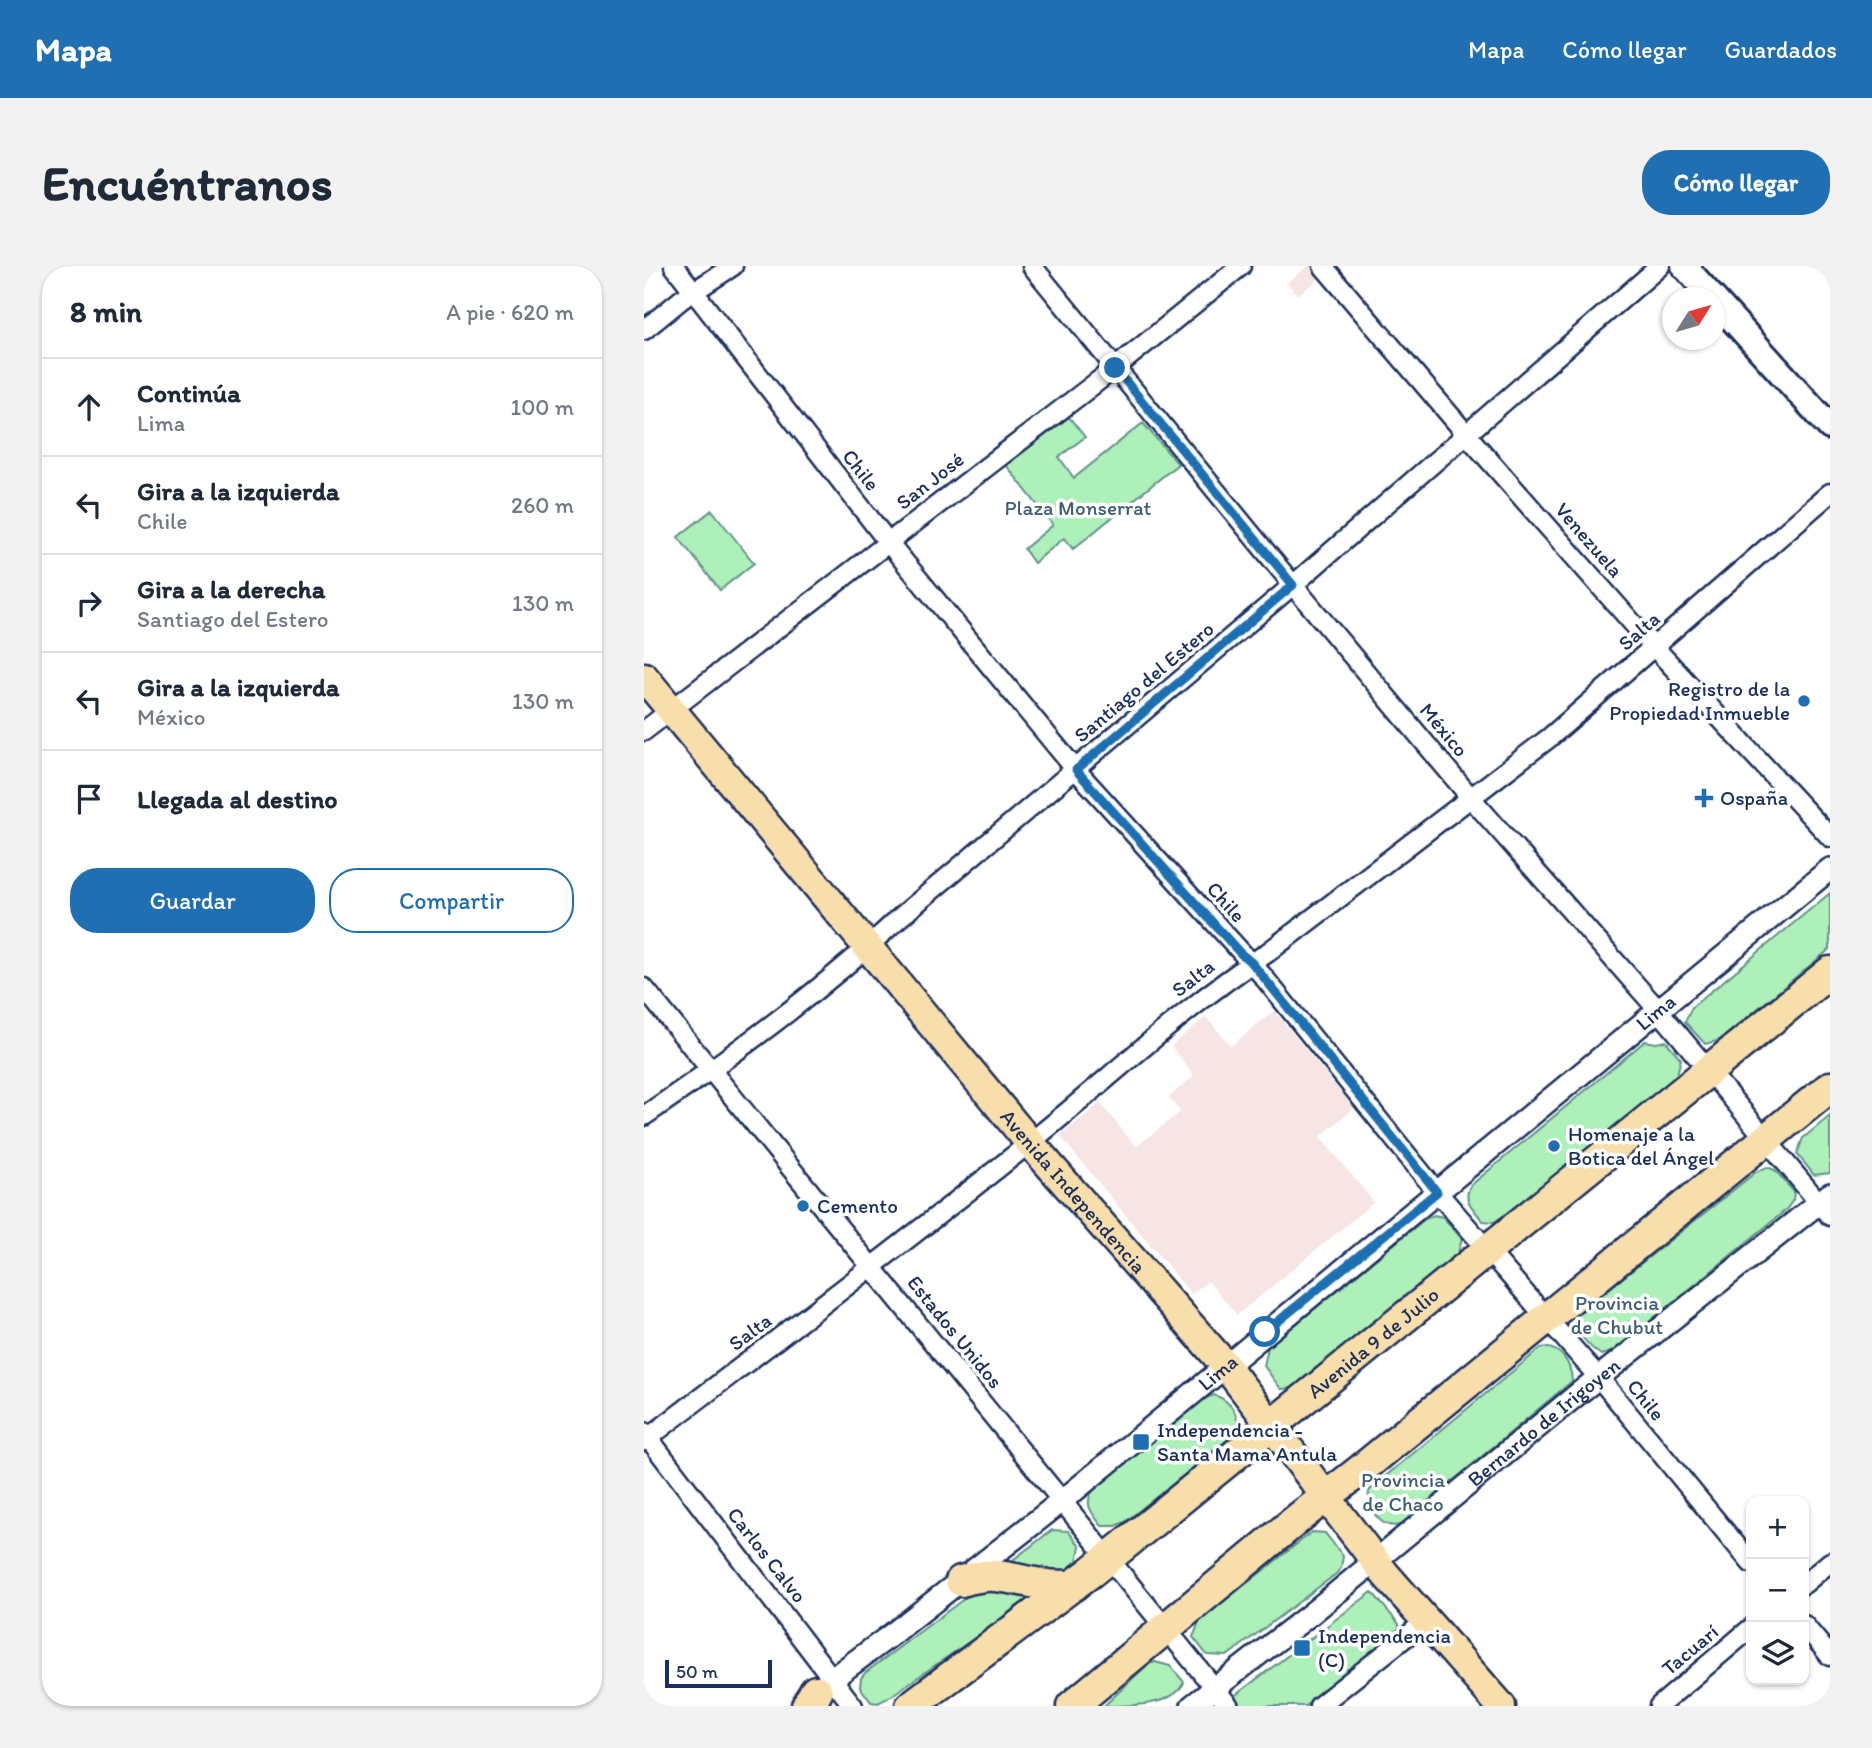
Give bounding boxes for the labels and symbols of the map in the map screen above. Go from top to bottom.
north arrow [1662,287,1725,350]
route end [1099,352,1130,383]
street label: Chile [837,444,885,496]
street label: San José [891,446,969,515]
park label: Plaza Monserrat [1005,495,1152,520]
street label: Venezuela [1550,497,1629,582]
street label: Salta [1613,606,1665,655]
street label: Santiago del Estero [1069,616,1219,747]
place label: Registro de la Propiedad Inmueble [1609,676,1790,725]
marker: Registro de la Propiedad Inmueble [1796,693,1812,709]
street label: México [1415,698,1474,762]
place label: Ospaña [1720,785,1788,810]
marker: Ospaña [1694,788,1714,808]
street label: Chile [1202,876,1251,927]
street label: Salta [1167,953,1219,1002]
street label: Lima [1630,988,1680,1036]
street label: Avenida Independencia [995,1104,1152,1278]
place label: Homenaje a la Botica del Ángel [1568,1121,1714,1170]
marker: Homenaje a la Botica del Ángel [1546,1138,1562,1154]
place label: Cemento [817,1193,898,1218]
marker: Cemento [795,1198,811,1214]
street label: Estados Unidos [902,1270,1008,1393]
street label: Avenida 9 de Julio [1302,1282,1444,1403]
park label: Provincia de Chubut [1571,1290,1663,1339]
street label: Salta [723,1308,776,1356]
route start [1249,1316,1280,1347]
street label: Lima [1193,1349,1243,1396]
street label: Bernardo de Irigoyen [1462,1352,1625,1492]
street label: Chile [1622,1374,1671,1425]
place label: Independencia - Santa Mama Antula [1157,1417,1337,1466]
marker: Independencia - Santa Mama Antula [1131,1432,1151,1452]
park label: Provincia de Chaco [1361,1467,1445,1516]
street label: Carlos Calvo [722,1502,812,1607]
street label: Tacuarí [1656,1618,1724,1680]
place label: Independencia (C) [1318,1623,1451,1672]
marker: Independencia (C) [1292,1638,1312,1658]
scale bar [665,1657,772,1689]

